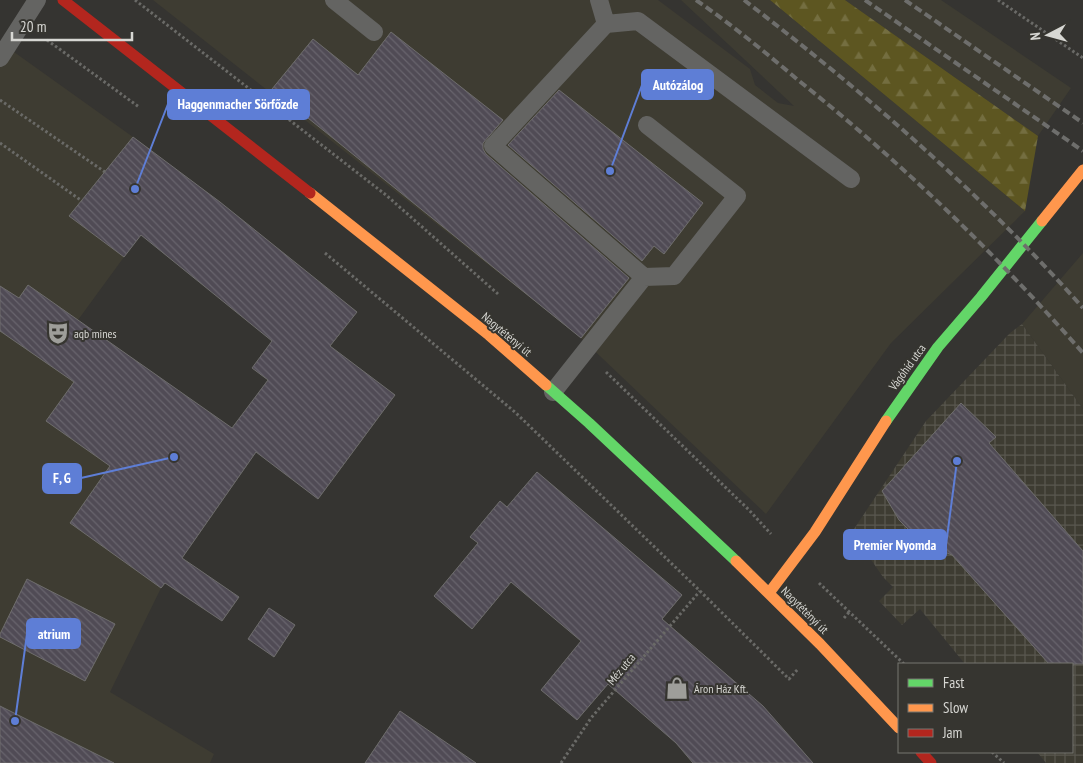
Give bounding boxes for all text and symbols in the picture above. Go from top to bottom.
scale bar [12,10,132,42]
north arrow [1023,10,1073,60]
text: 20 m [20,17,46,36]
text: N [1026,32,1044,41]
callout: Autózálog [642,70,713,99]
text: Autózálog [652,76,703,94]
callout: Haggenmacher Sörfőzde [168,90,309,119]
text: Haggenmacher Sörfőzde [177,95,299,113]
street label: Nagytétényi út [479,309,536,360]
theatre icon: aqb mines [45,320,71,346]
place label: aqb mines [74,326,116,341]
street label: Vágóhíd utca [885,341,929,394]
callout: F, G [43,464,81,493]
text: F, G [53,469,71,487]
callout: Premier Nyomda [844,530,946,559]
text: Premier Nyomda [854,536,936,554]
street label: Nagytétényi út [778,583,832,637]
callout: atrium [27,619,80,648]
text: atrium [38,625,70,643]
street label: Méz utca [603,650,639,688]
legend [898,663,1073,753]
text: Fast [943,673,964,692]
shop icon: Áron Ház Kft. [664,675,690,701]
place label: Áron Ház Kft. [694,681,748,696]
text: Slow [943,698,968,717]
text: Jam [942,723,962,742]

